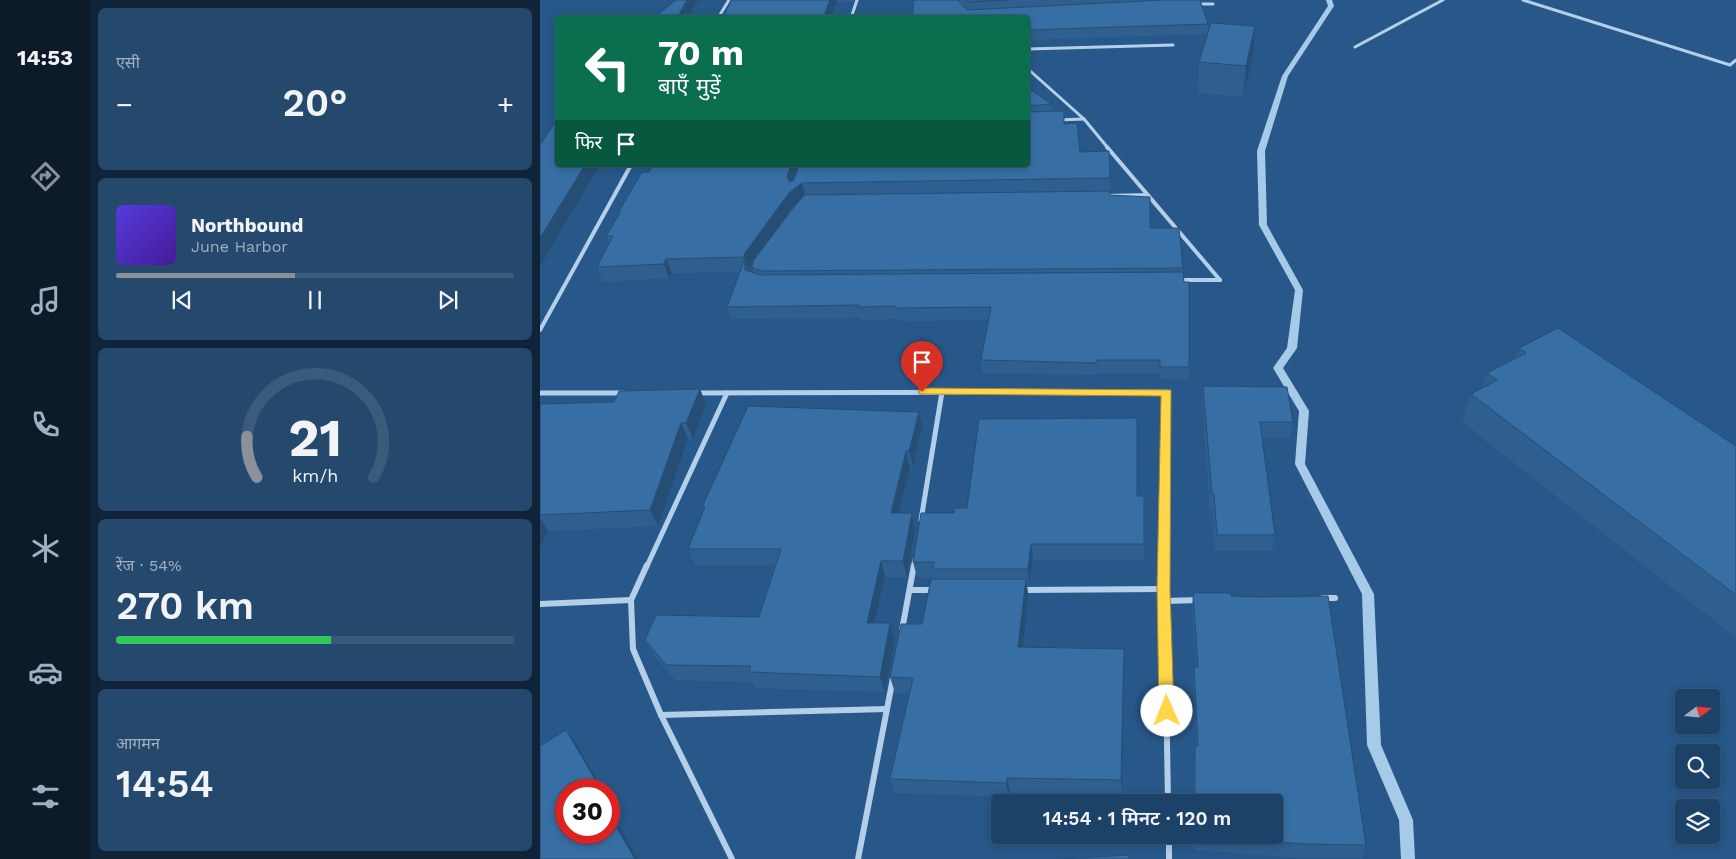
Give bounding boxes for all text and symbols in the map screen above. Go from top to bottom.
text: 70 m [658,32,744,74]
icon: left [575,35,640,100]
text: 14:53 [17,45,73,70]
text: एसी [116,53,140,72]
text: बाएँ मुड़ें [658,74,721,99]
text: 20° [283,81,347,125]
text: − [116,88,133,121]
text: + [497,88,514,121]
icon: arrive [612,130,640,158]
text: फिर [575,131,602,154]
icon: directions [28,159,63,194]
text: Northbound [191,214,303,237]
text: June Harbor [191,237,288,256]
icon: music [28,283,63,318]
icon: previous [168,286,196,314]
icon: pause [301,286,329,314]
icon: next [434,286,462,314]
pin [901,341,943,392]
icon: arrive [908,348,936,376]
icon: phone [28,407,63,442]
text: 21 [288,408,342,469]
text: km/h [292,465,338,486]
icon: climate [28,531,63,566]
text: रेंज · 54% [116,556,182,575]
text: 270 km [116,584,254,628]
icon: car [28,655,63,690]
position arrow [1140,684,1192,736]
north arrow [1675,689,1720,734]
map controls [1675,689,1720,844]
text: आगमन [116,734,160,753]
button: search [1675,744,1720,789]
text: 14:54 [116,762,213,806]
icon: filters [28,779,63,814]
speed limit sign: 30 [555,779,620,844]
button: layers [1675,799,1720,844]
text: 14:54 · 1 मिनट · 120 m [1043,807,1231,830]

